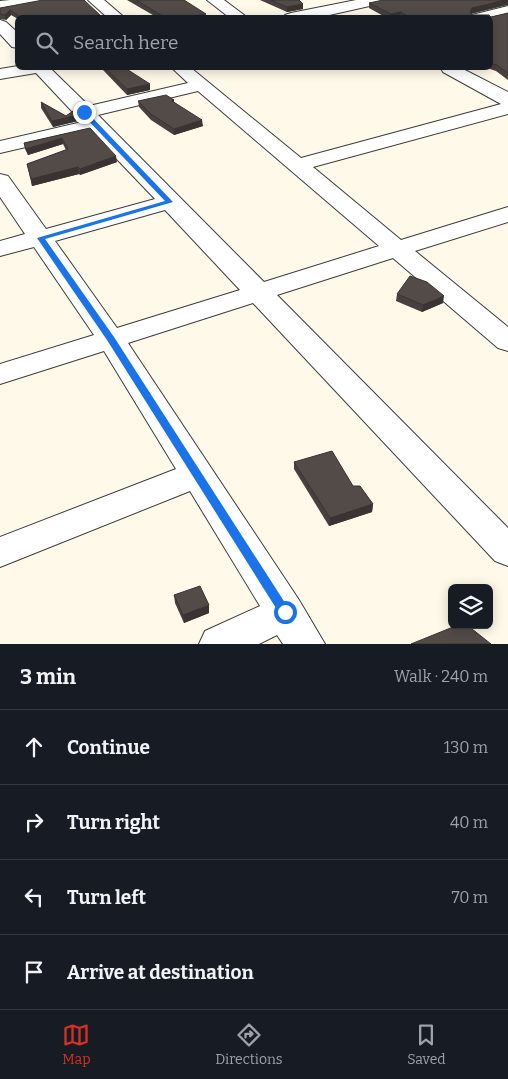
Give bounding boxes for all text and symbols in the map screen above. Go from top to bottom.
search box [15,15,493,70]
icon: search [33,29,61,57]
text: Search here [73,31,178,54]
route end [73,101,96,124]
map controls [448,584,493,629]
button: layers [448,584,493,629]
route start [274,601,297,624]
text: 3 min [20,664,76,690]
text: Walk · 240 m [394,667,488,686]
icon: ahead [20,733,48,761]
text: Continue [67,736,150,759]
text: 130 m [444,738,488,757]
icon: right [20,808,48,836]
text: Turn right [67,811,160,834]
text: 40 m [450,813,488,832]
icon: left [20,883,48,911]
text: Turn left [67,886,146,909]
text: 70 m [452,888,488,907]
icon: arrive [20,958,48,986]
text: Arrive at destination [67,961,254,984]
tab: Map [62,1021,91,1068]
tab: Directions [215,1021,283,1068]
tab: Saved [407,1021,446,1068]

